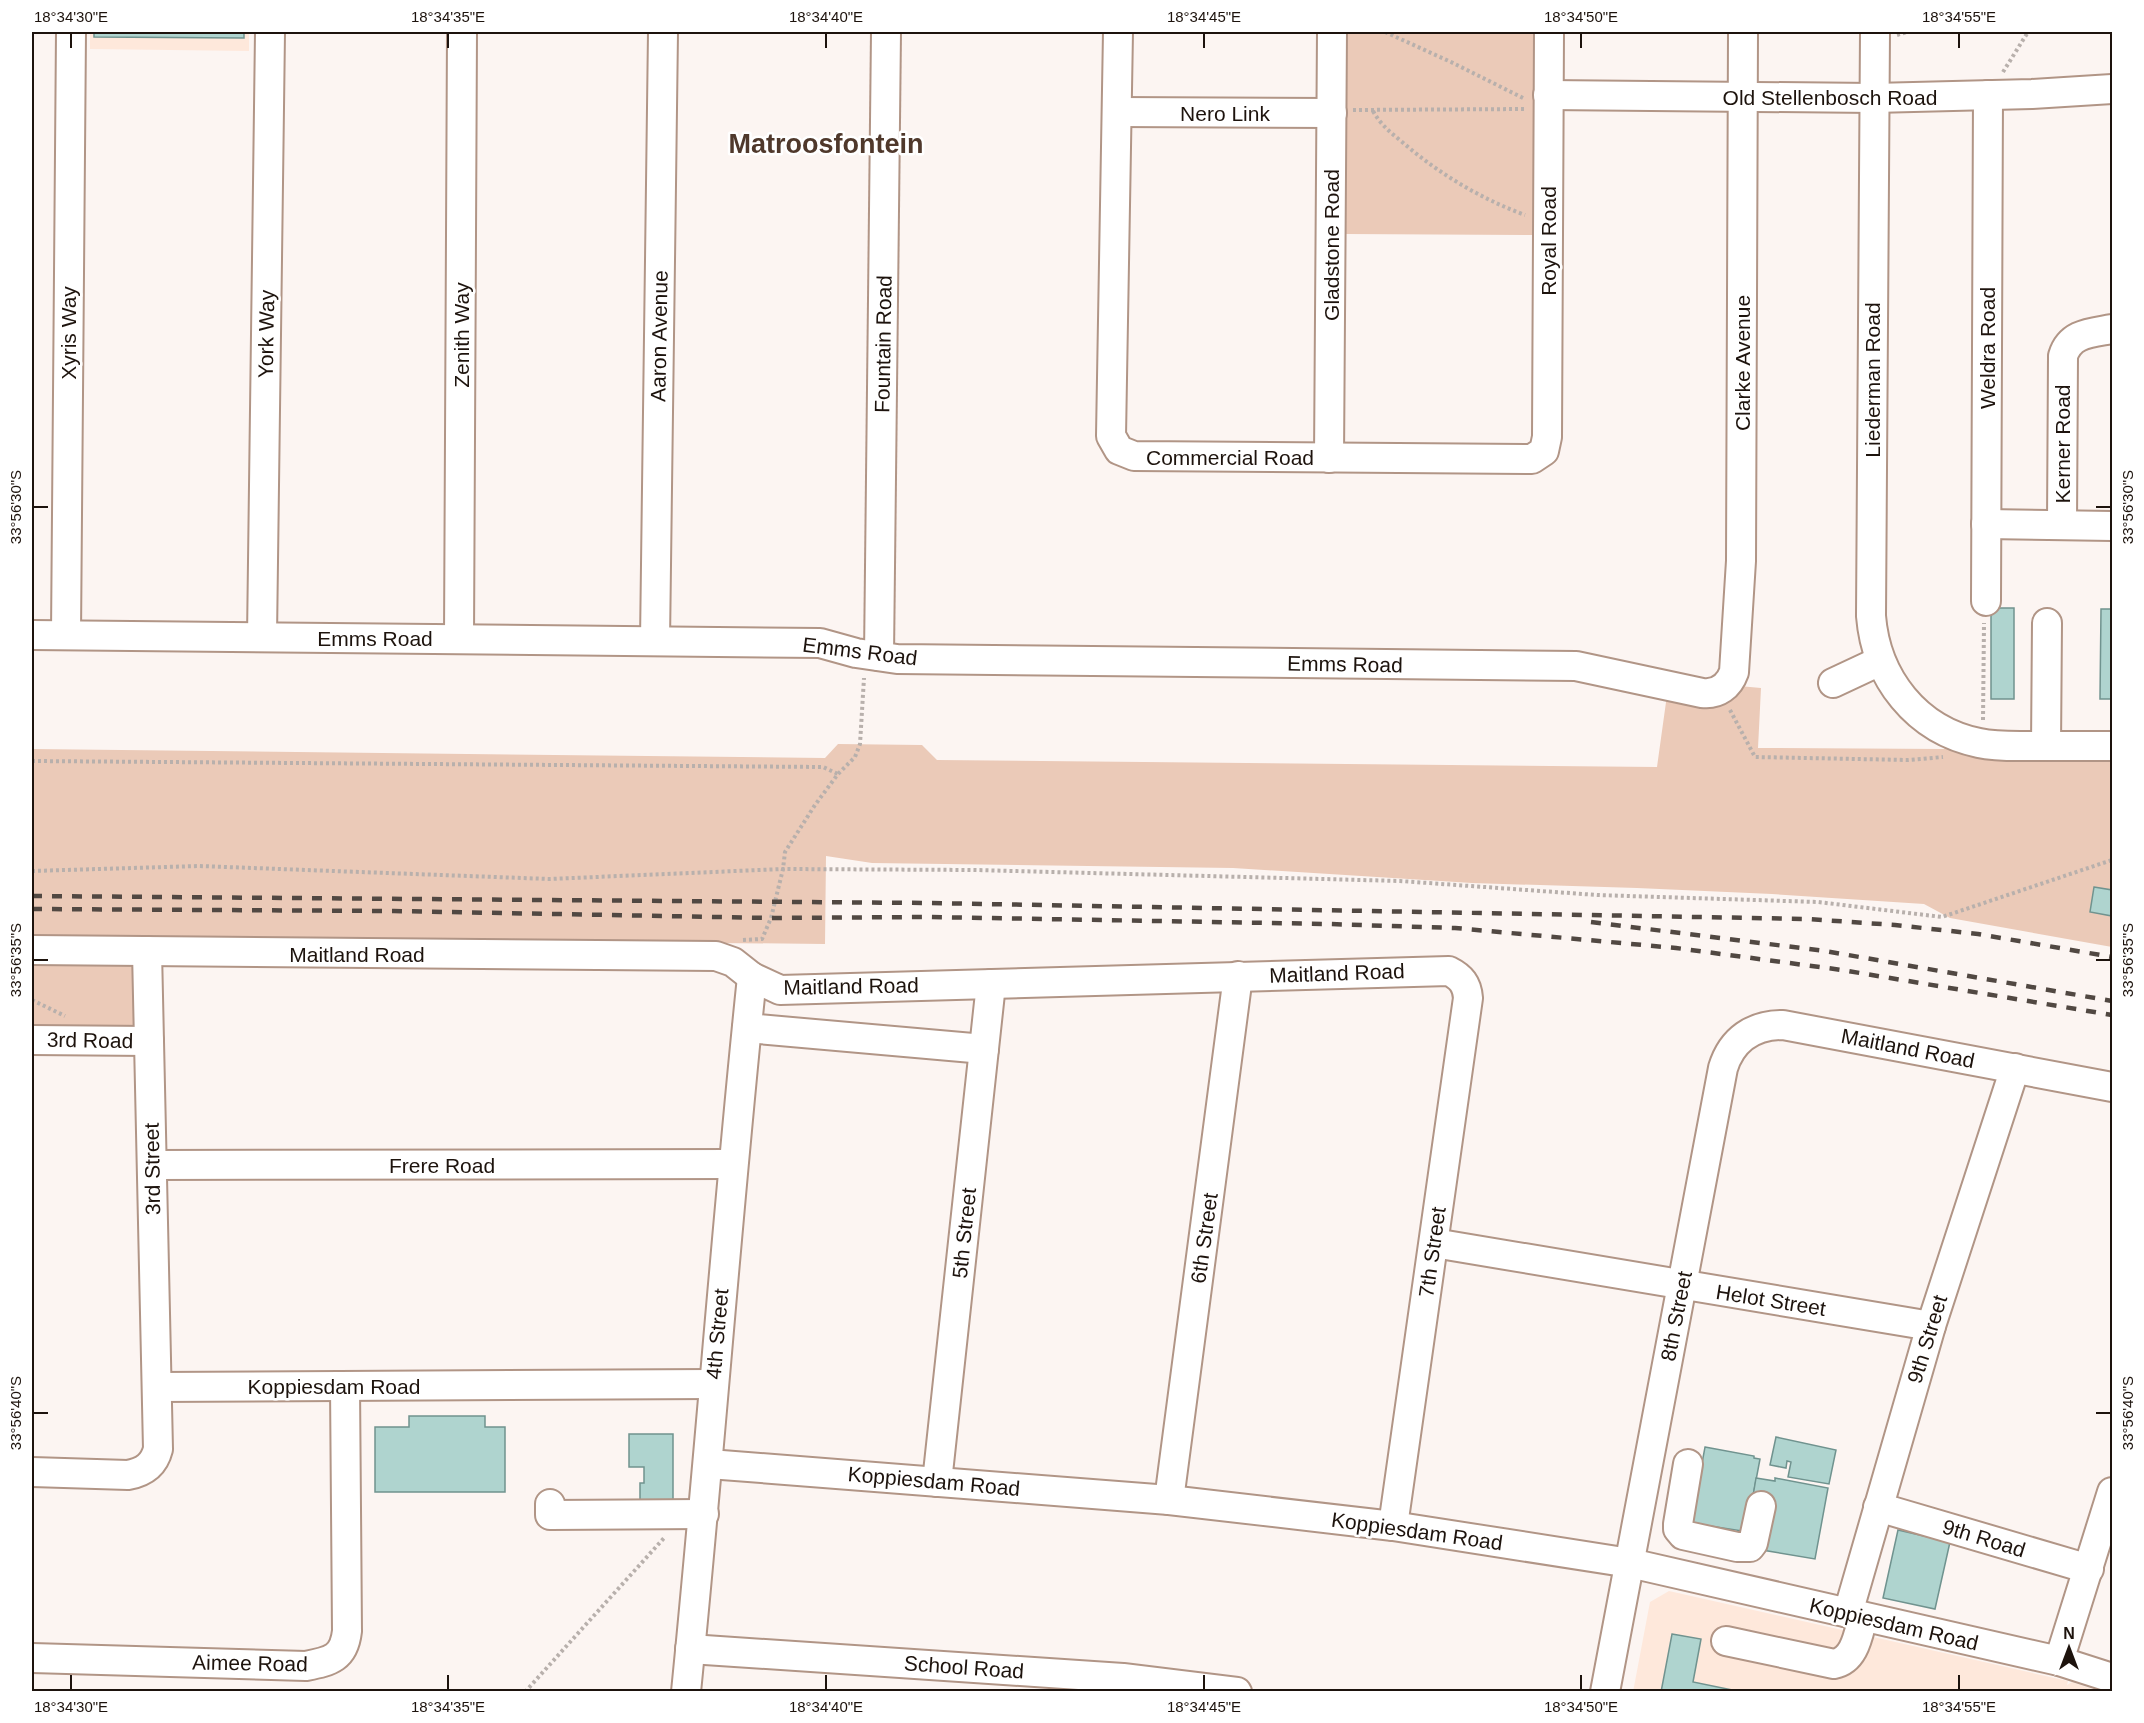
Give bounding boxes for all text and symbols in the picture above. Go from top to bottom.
text: 18°34'30"E [34,8,108,25]
text: 18°34'35"E [411,8,485,25]
text: 18°34'40"E [789,8,863,25]
text: 18°34'45"E [1167,8,1241,25]
text: 18°34'50"E [1544,8,1618,25]
text: 18°34'55"E [1922,8,1996,25]
street label: Old Stellenbosch Road [1723,86,1937,109]
street label: Nero Link [1180,102,1270,125]
district label: Matroosfontein [729,129,924,159]
street label: Gladstone Road [1320,169,1343,321]
street label: Royal Road [1537,186,1560,296]
street label: Aaron Avenue [646,270,672,402]
street label: Fountain Road [870,275,896,413]
street label: Zenith Way [450,282,473,388]
street label: Xyris Way [57,286,80,380]
street label: Weldra Road [1976,287,1999,409]
street label: York Way [254,289,278,378]
street label: Clarke Avenue [1731,295,1754,431]
street label: Liederman Road [1861,302,1884,458]
street label: Kerner Road [2051,384,2074,504]
street label: Commercial Road [1146,446,1314,469]
text: 33°56'30"S [7,470,24,544]
text: 33°56'30"S [2119,470,2136,544]
street label: Emms Road [317,627,433,650]
street label: Emms Road [801,633,919,669]
street label: Emms Road [1287,651,1403,677]
text: 33°56'35"S [7,923,24,997]
text: 33°56'35"S [2119,923,2136,997]
street label: Maitland Road [289,943,425,966]
street label: Maitland Road [1269,959,1405,987]
street label: Maitland Road [783,973,919,999]
street label: Maitland Road [1839,1024,1977,1072]
street label: 3rd Road [47,1028,133,1052]
street label: 3rd Street [140,1123,164,1215]
street label: Frere Road [389,1154,495,1177]
street label: 5th Street [948,1186,980,1279]
street label: 6th Street [1186,1191,1222,1285]
street label: 7th Street [1414,1205,1450,1299]
street label: 8th Street [1656,1269,1696,1363]
street label: Helot Street [1714,1280,1828,1320]
street label: 4th Street [702,1287,732,1380]
street label: 9th Street [1903,1292,1951,1386]
street label: Koppiesdam Road [248,1375,420,1398]
text: 33°56'40"S [7,1376,24,1450]
text: 33°56'40"S [2119,1376,2136,1450]
street label: Koppiesdam Road [847,1462,1021,1500]
street label: Koppiesdam Road [1330,1508,1504,1554]
street label: 9th Road [1940,1515,2028,1561]
street label: Koppiesdam Road [1807,1593,1981,1655]
north arrow [2039,1618,2099,1678]
text: N [2063,1625,2075,1642]
street label: Aimee Road [192,1650,308,1676]
street label: School Road [903,1651,1025,1683]
text: 18°34'30"E [34,1698,108,1715]
text: 18°34'35"E [411,1698,485,1715]
text: 18°34'40"E [789,1698,863,1715]
text: 18°34'45"E [1167,1698,1241,1715]
text: 18°34'50"E [1544,1698,1618,1715]
text: 18°34'55"E [1922,1698,1996,1715]

